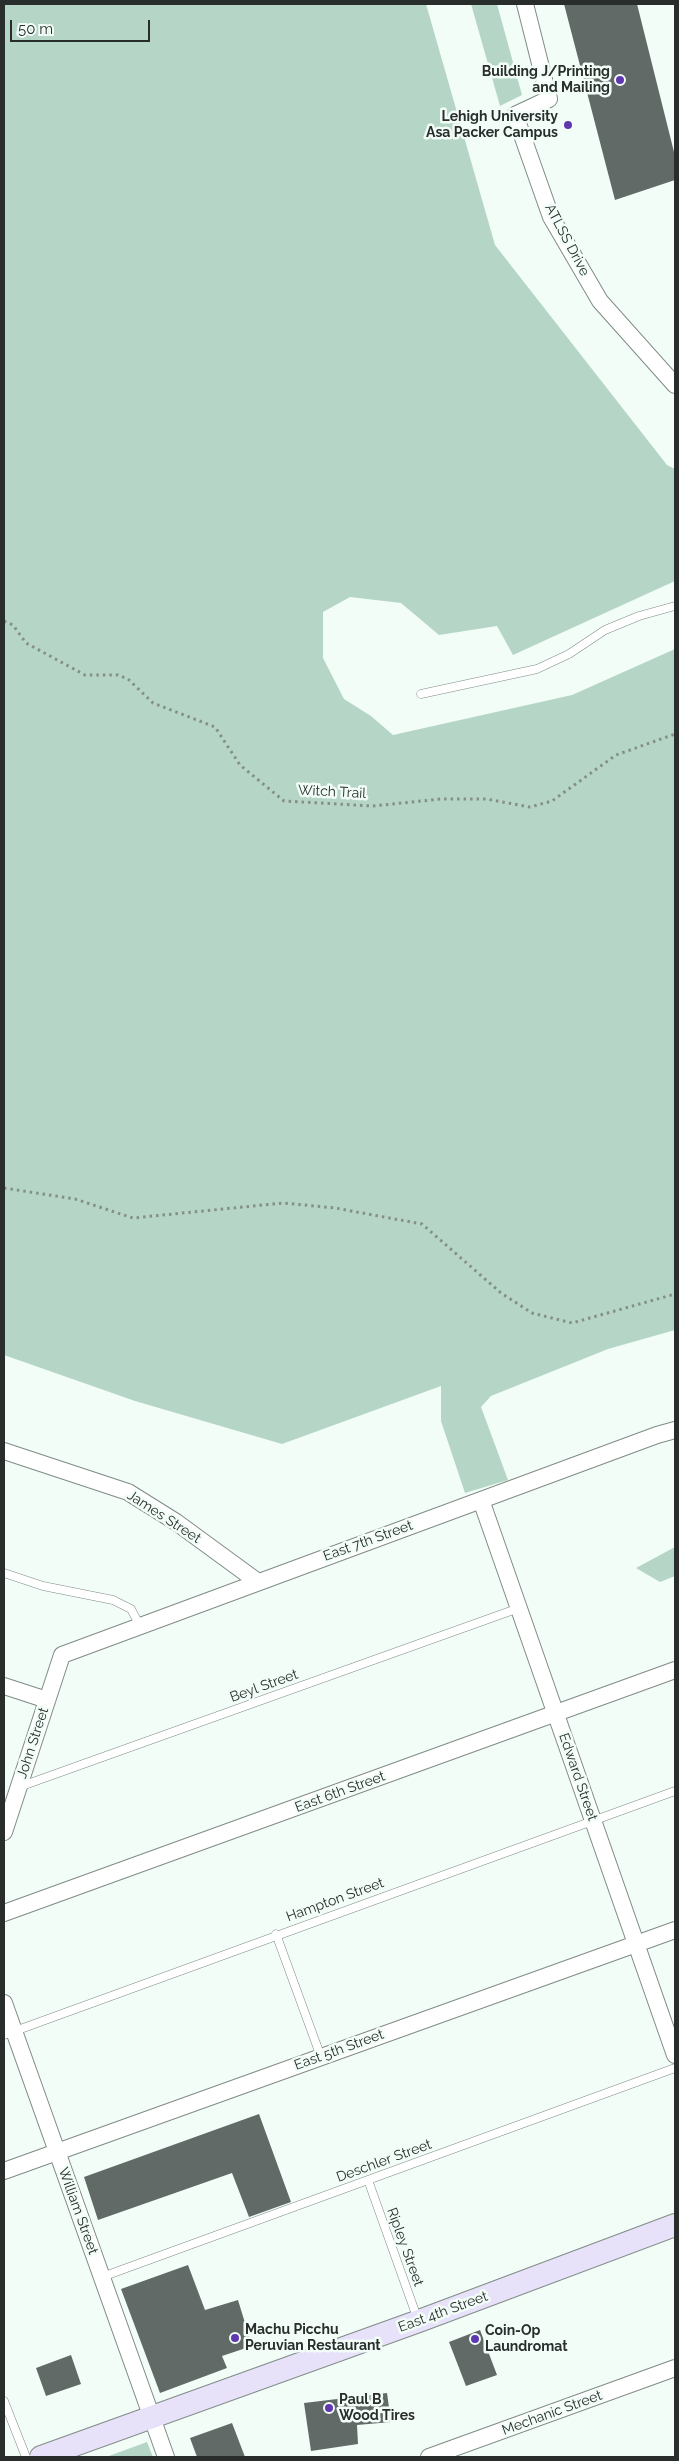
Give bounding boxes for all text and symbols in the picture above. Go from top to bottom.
scale bar [12,10,152,42]
text: 50 m [18,20,53,38]
place label: Building J/Printing and Mailing [482,64,610,96]
marker: Building J/Printing and Mailing [614,74,626,86]
place label: Lehigh University Asa Packer Campus [426,109,558,142]
marker: Lehigh University Asa Packer Campus [562,119,574,131]
street label: ATLSS Drive [541,201,593,279]
street label: Witch Trail [297,782,367,802]
street label: James Street [124,1487,204,1547]
street label: East 7th Street [321,1517,415,1565]
street label: Beyl Street [228,1666,300,1706]
street label: John Street [14,1705,52,1781]
street label: Edward Street [555,1731,601,1823]
street label: East 6th Street [293,1768,387,1816]
street label: Hampton Street [284,1875,386,1925]
street label: East 5th Street [292,2026,386,2074]
street label: Deschler Street [334,2136,434,2186]
street label: William Street [55,2165,101,2257]
street label: Ripley Street [383,2205,427,2289]
street label: East 4th Street [396,2288,490,2336]
place label: Machu Picchu Peruvian Restaurant [245,2322,381,2354]
place label: Coin-Op Laundromat [485,2323,568,2356]
marker: Machu Picchu Peruvian Restaurant [229,2332,241,2344]
marker: Coin-Op Laundromat [469,2333,481,2345]
street label: Mechanic Street [500,2387,604,2439]
place label: Paul B Wood Tires [339,2392,415,2424]
marker: Paul B Wood Tires [323,2402,335,2414]

